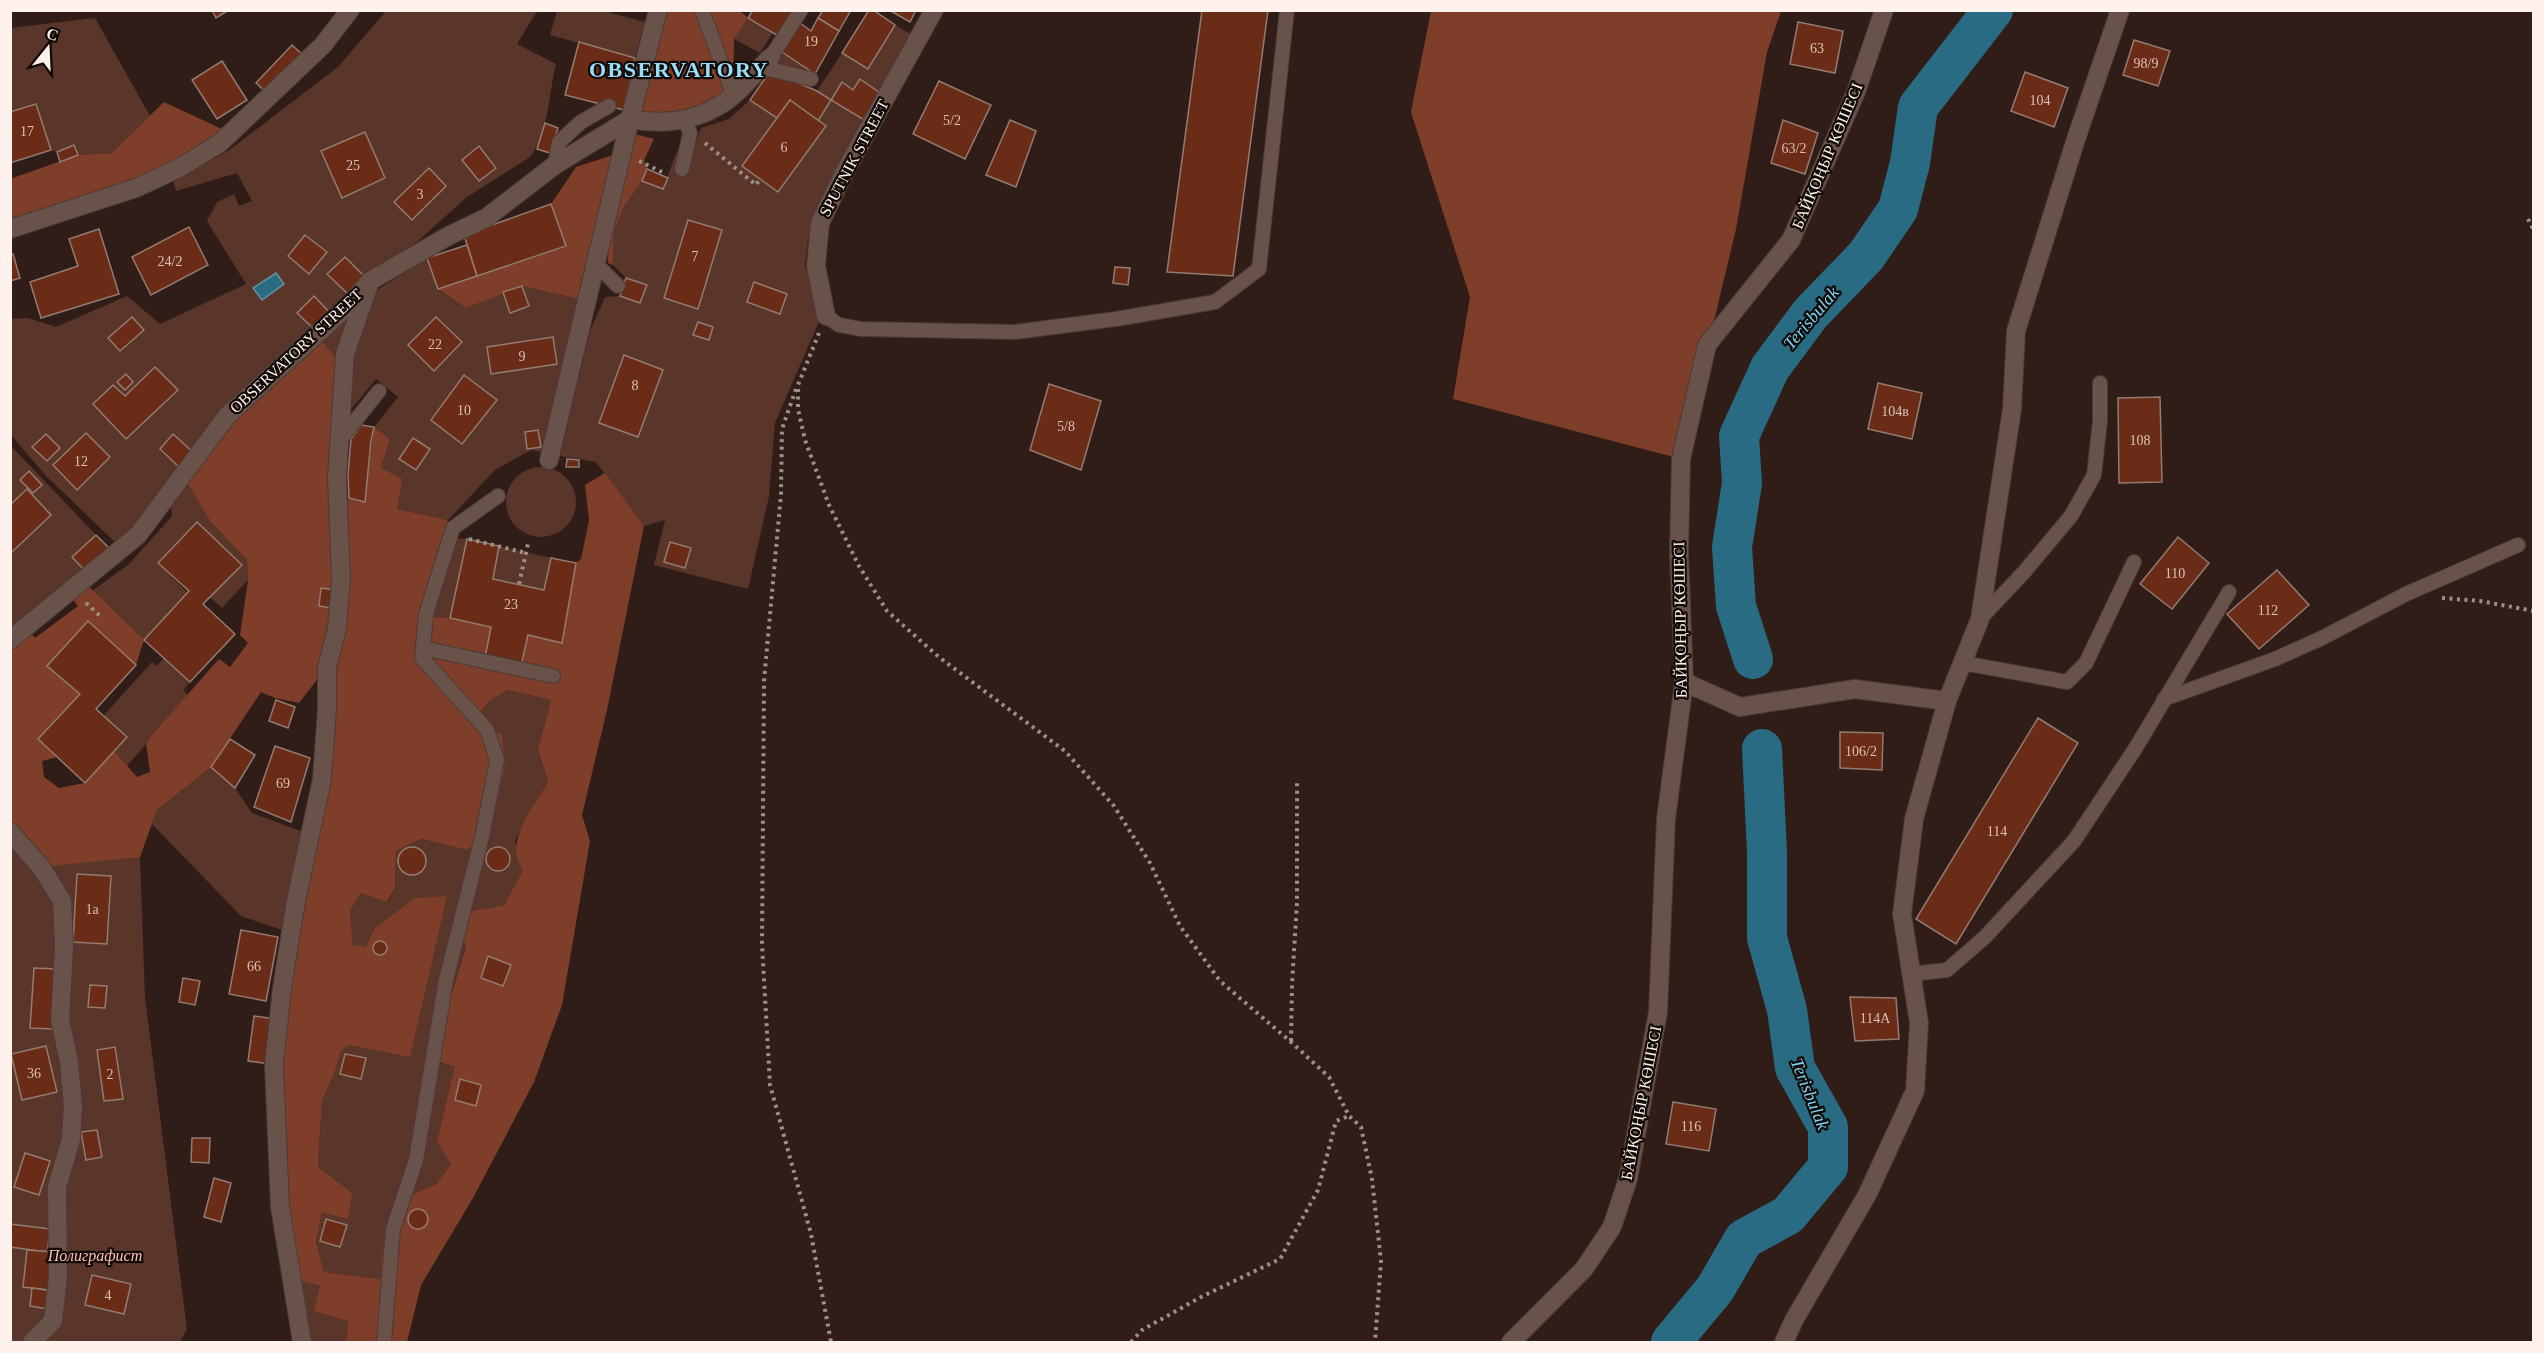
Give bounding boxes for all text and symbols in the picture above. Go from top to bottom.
north arrow [18,18,78,78]
text: С [44,24,61,44]
house number: 19 [804,34,818,49]
house number: 63 [1810,41,1824,56]
house number: 98/9 [2134,56,2158,71]
district label: OBSERVATORY [589,57,769,82]
street label: БАЙҚОҢЫР КӨШЕСІ [1788,80,1866,232]
house number: 104 [2030,93,2051,108]
street label: SPUTNIK STREET [816,96,892,219]
house number: 5/2 [943,113,961,128]
house number: 17 [20,124,34,139]
house number: 6 [781,140,788,155]
house number: 63/2 [1782,141,1806,156]
house number: 25 [346,158,360,173]
house number: 3 [417,187,424,202]
house number: 7 [692,249,699,264]
house number: 24/2 [158,254,182,269]
water label: Terisbulak [1779,282,1844,353]
street label: OBSERVATORY STREET [227,285,366,417]
house number: 22 [428,337,442,352]
house number: 9 [519,349,526,364]
house number: 8 [632,378,639,393]
house number: 10 [457,403,471,418]
house number: 104в [1881,404,1909,419]
house number: 5/8 [1057,419,1075,434]
house number: 108 [2130,433,2151,448]
house number: 12 [74,454,88,469]
street label: БАЙҚОҢЫР КӨШЕСІ [1669,541,1691,699]
house number: 110 [2165,566,2185,581]
house number: 23 [504,597,518,612]
house number: 112 [2258,603,2278,618]
house number: 106/2 [1845,744,1877,759]
house number: 69 [276,776,290,791]
house number: 114 [1987,824,2007,839]
house number: 1а [85,902,99,917]
house number: 66 [247,959,261,974]
house number: 114А [1860,1011,1891,1026]
street label: БАЙҚОҢЫР КӨШЕСІ [1617,1024,1665,1182]
water label: Terisbulak [1787,1055,1834,1134]
house number: 36 [27,1066,41,1081]
house number: 2 [107,1067,114,1082]
house number: 116 [1681,1119,1701,1134]
park label: Полиграфист [47,1247,142,1265]
house number: 4 [105,1288,112,1303]

